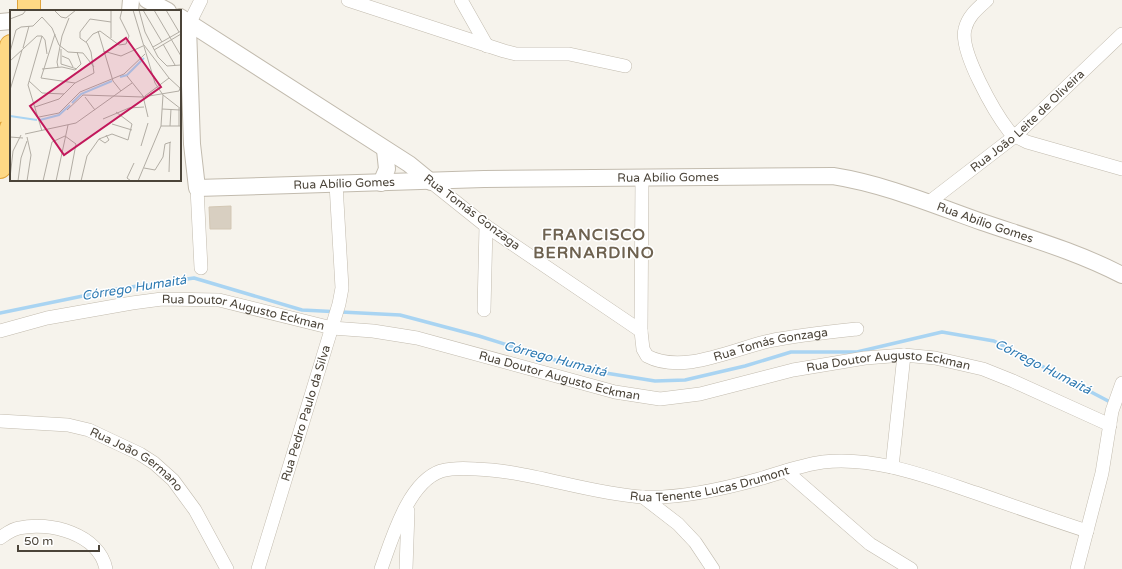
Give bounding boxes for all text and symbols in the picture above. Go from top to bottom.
inset map [10,10,181,181]
street label: Rua João Leite de Oliveira [967,67,1087,175]
street label: Rua Abílio Gomes [617,170,719,185]
street label: Rua Tomás Gonzaga [421,171,523,253]
street label: Rua Abílio Gomes [293,175,395,192]
street label: Rua Abílio Gomes [935,199,1035,246]
district label: FRANCISCO BERNARDINO [533,225,655,263]
water label: Córrego Humaitá [81,272,188,304]
street label: Rua Doutor Augusto Eckman [162,292,326,333]
street label: Rua Tomás Gonzaga [712,325,829,364]
water label: Córrego Humaitá [992,336,1094,398]
water label: Córrego Humaitá [502,338,609,381]
street label: Rua Pedro Paulo da Silva [278,343,333,483]
street label: Rua Doutor Augusto Eckman [478,348,641,403]
street label: Rua Doutor Augusto Eckman [805,348,972,375]
street label: Rua João Germano [88,424,186,494]
street label: Rua Tenente Lucas Drumont [629,463,791,504]
scale bar [18,527,99,553]
text: 50 m [24,534,53,548]

